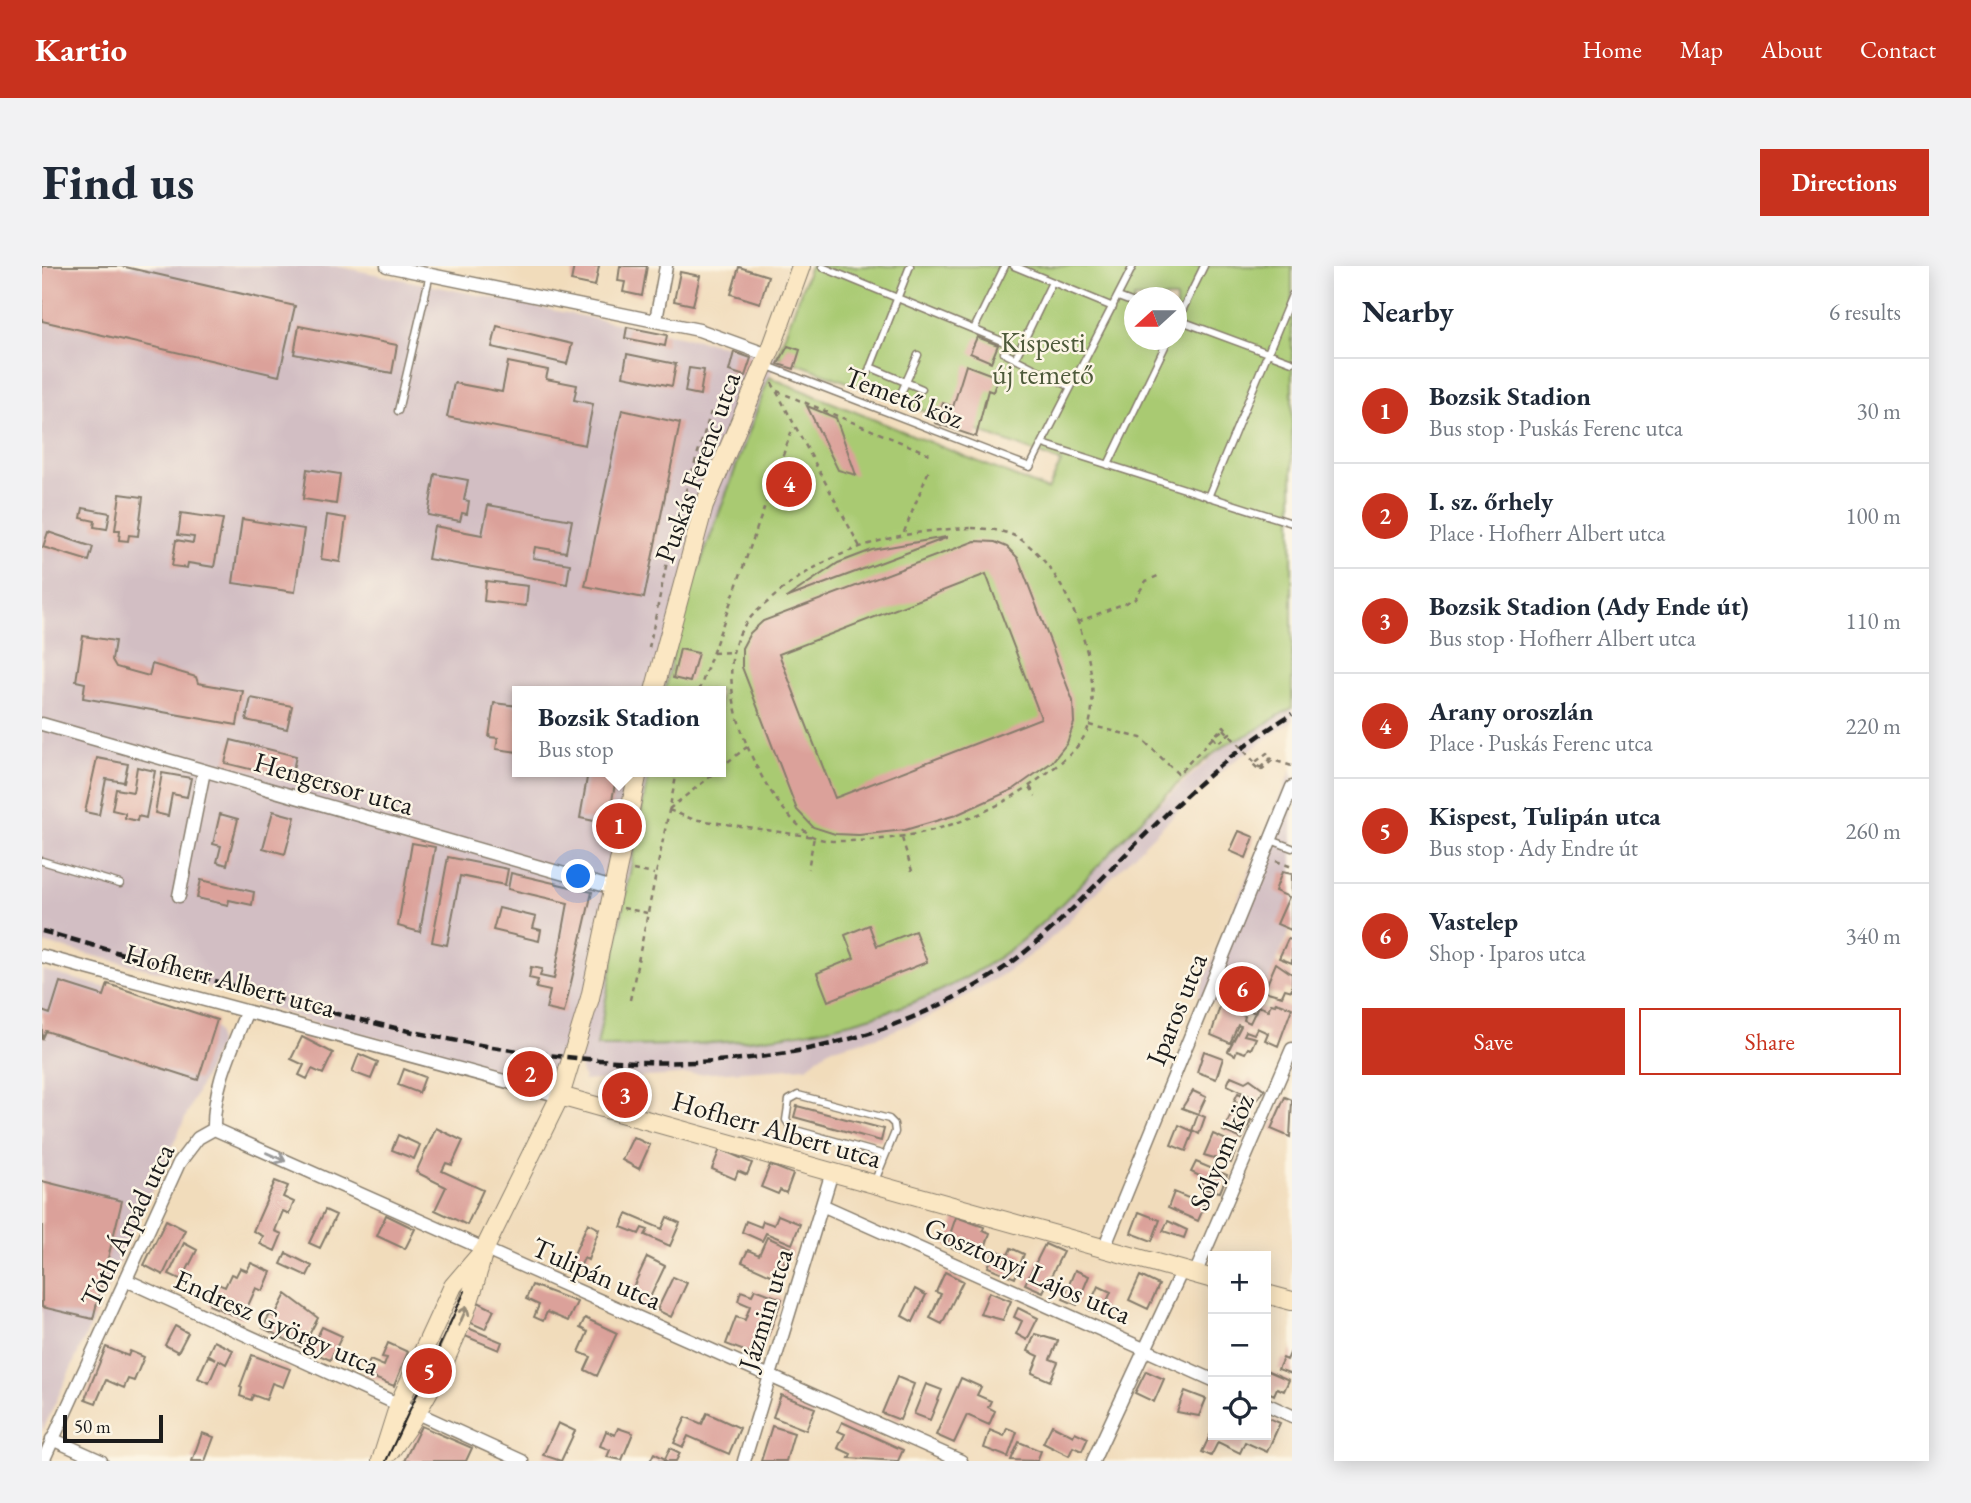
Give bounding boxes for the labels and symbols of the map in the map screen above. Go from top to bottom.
north arrow [1124,287,1187,350]
park label: Kispesti új temető [992,324,1094,392]
street label: Temető köz [839,358,969,436]
street label: Puskás Ferenc utca [646,366,748,567]
pin: 4 [766,458,812,510]
street label: Hengersor utca [250,743,419,823]
pin: 1 [596,800,642,852]
your location [561,859,595,893]
street label: Hofherr Albert utca [121,935,340,1026]
street label: Iparos utca [1137,947,1215,1071]
pin: 6 [1219,963,1265,1015]
pin: 2 [507,1048,553,1100]
pin: 3 [602,1069,648,1121]
street label: Hofherr Albert utca [668,1082,887,1176]
street label: Sólyom köz [1180,1088,1262,1216]
street label: Tóth Árpád utca [72,1136,183,1313]
one-way arrow [265,1151,286,1164]
street label: Gosztonyi Lajos utca [919,1208,1138,1332]
street label: Tulipán utca [526,1228,668,1318]
street label: Jázmin utca [729,1243,801,1376]
street label: Endresz György utca [169,1261,386,1384]
one-way arrow [457,1306,470,1327]
pin: 5 [406,1345,452,1397]
scale bar [63,1412,163,1444]

